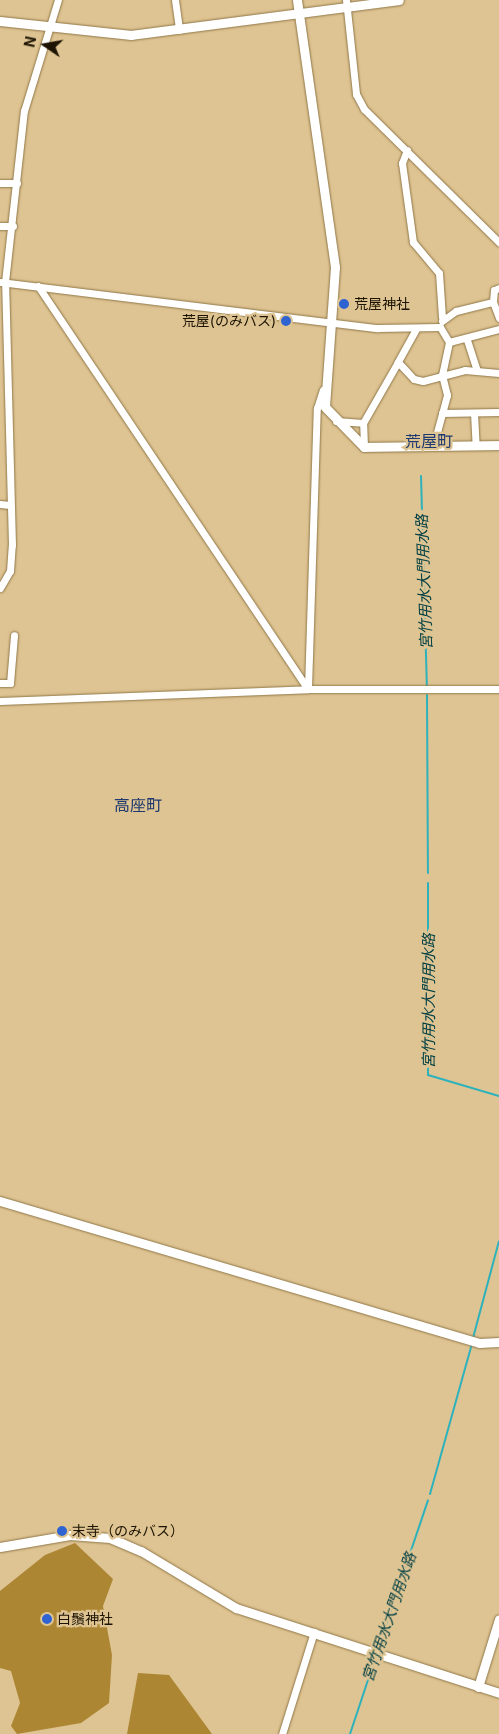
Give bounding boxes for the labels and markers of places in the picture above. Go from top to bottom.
place label: 荒屋神社 [354,296,410,312]
marker: 荒屋神社 [338,298,350,310]
place label: 荒屋(のみバス) [182,313,276,329]
marker: 荒屋(のみバス) [280,315,292,327]
place label: 末寺（のみバス） [72,1523,184,1539]
marker: 末寺（のみバス） [56,1525,68,1537]
place label: 白鬚神社 [57,1611,113,1627]
marker: 白鬚神社 [41,1613,53,1625]

